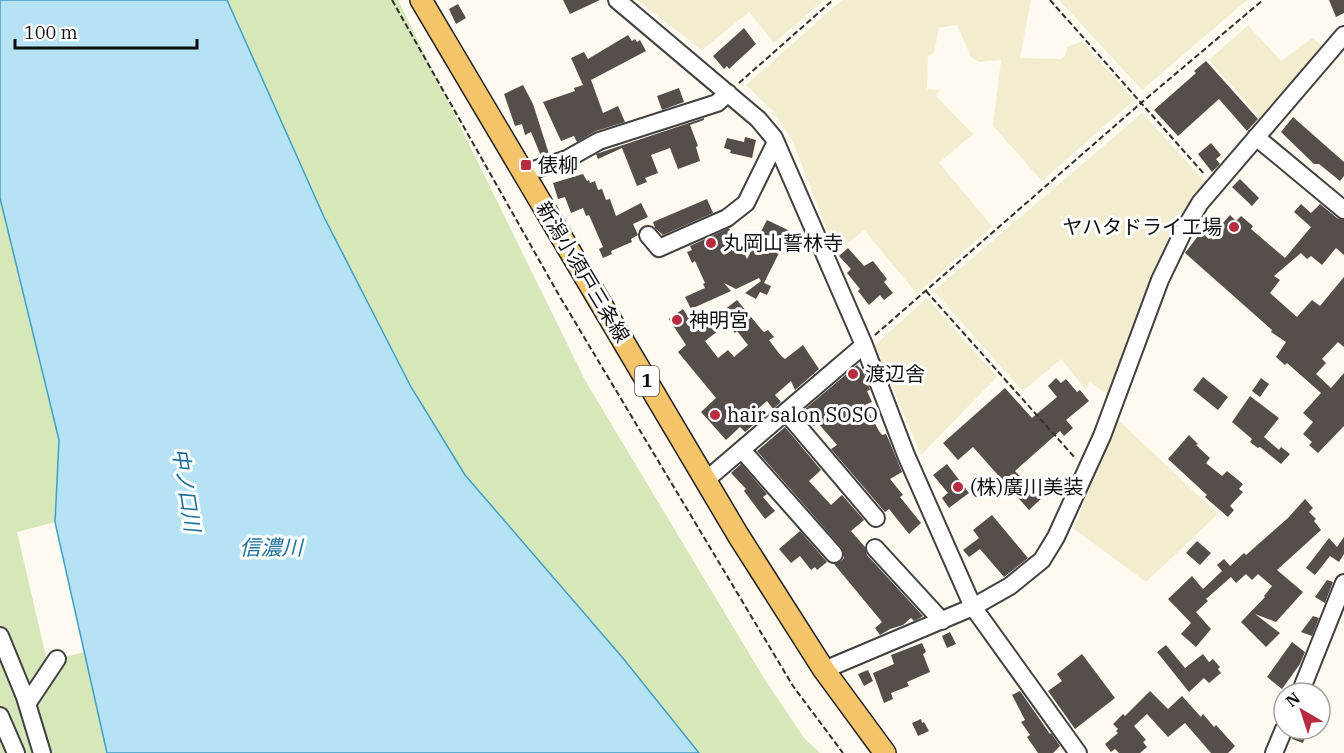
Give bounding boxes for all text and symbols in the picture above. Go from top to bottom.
scale bar [15,12,196,50]
text: 100 m [24,21,78,44]
place label: 俵柳 [538,151,578,178]
marker: 俵柳 [519,158,533,172]
street label: 新潟小須戸三条線 [531,196,636,347]
place label: ヤハタドライ工場 [1062,213,1222,240]
marker: ヤハタドライ工場 [1227,220,1241,234]
place label: 丸岡山誓林寺 [723,229,843,256]
marker: 丸岡山誓林寺 [704,236,718,250]
place label: 神明宮 [689,306,749,333]
marker: 神明宮 [670,313,684,327]
place label: 渡辺舎 [865,360,925,387]
road number: 1 [635,366,659,396]
marker: 渡辺舎 [846,367,860,381]
place label: hair salon SOSO [727,401,878,428]
marker: hair salon SOSO [708,408,722,422]
water label: 中ノ口川 [167,446,208,535]
place label: (株)廣川美装 [970,473,1083,500]
marker: (株)廣川美装 [951,480,965,494]
water label: 信濃川 [240,533,304,561]
north arrow [1272,681,1332,741]
text: N [1281,688,1304,711]

